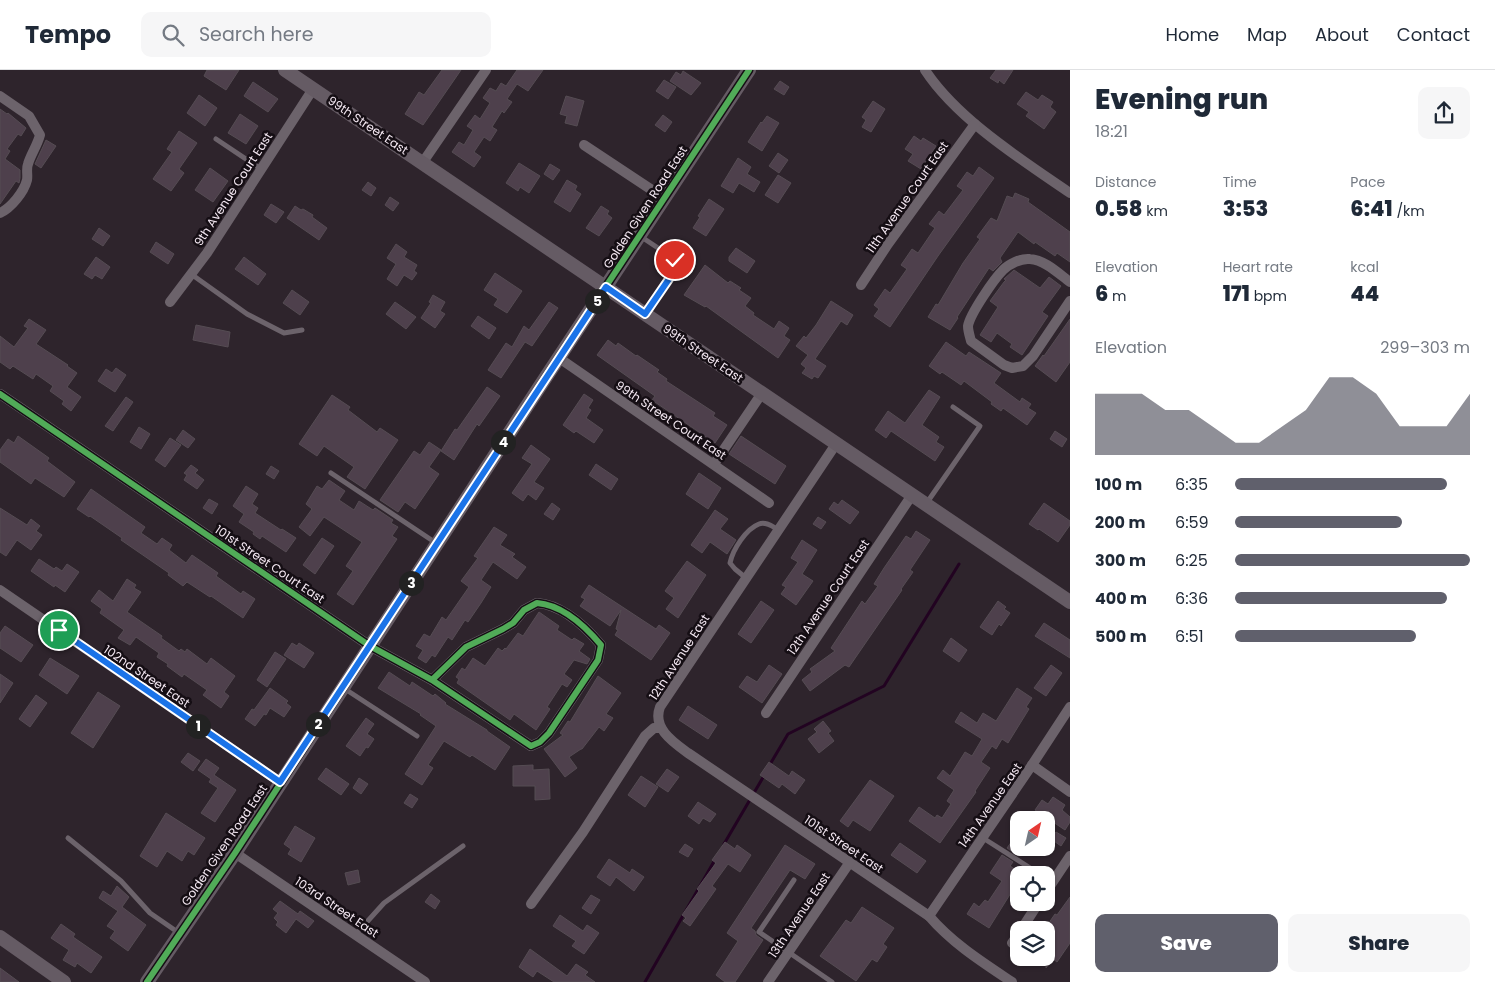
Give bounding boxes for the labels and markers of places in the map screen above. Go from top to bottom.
pin [654,239,696,281]
pin: 5 [584,288,610,314]
pin: 4 [490,430,516,454]
pin: 3 [398,570,424,596]
pin [38,609,80,651]
pin: 2 [306,712,330,736]
pin: 1 [186,714,210,738]

